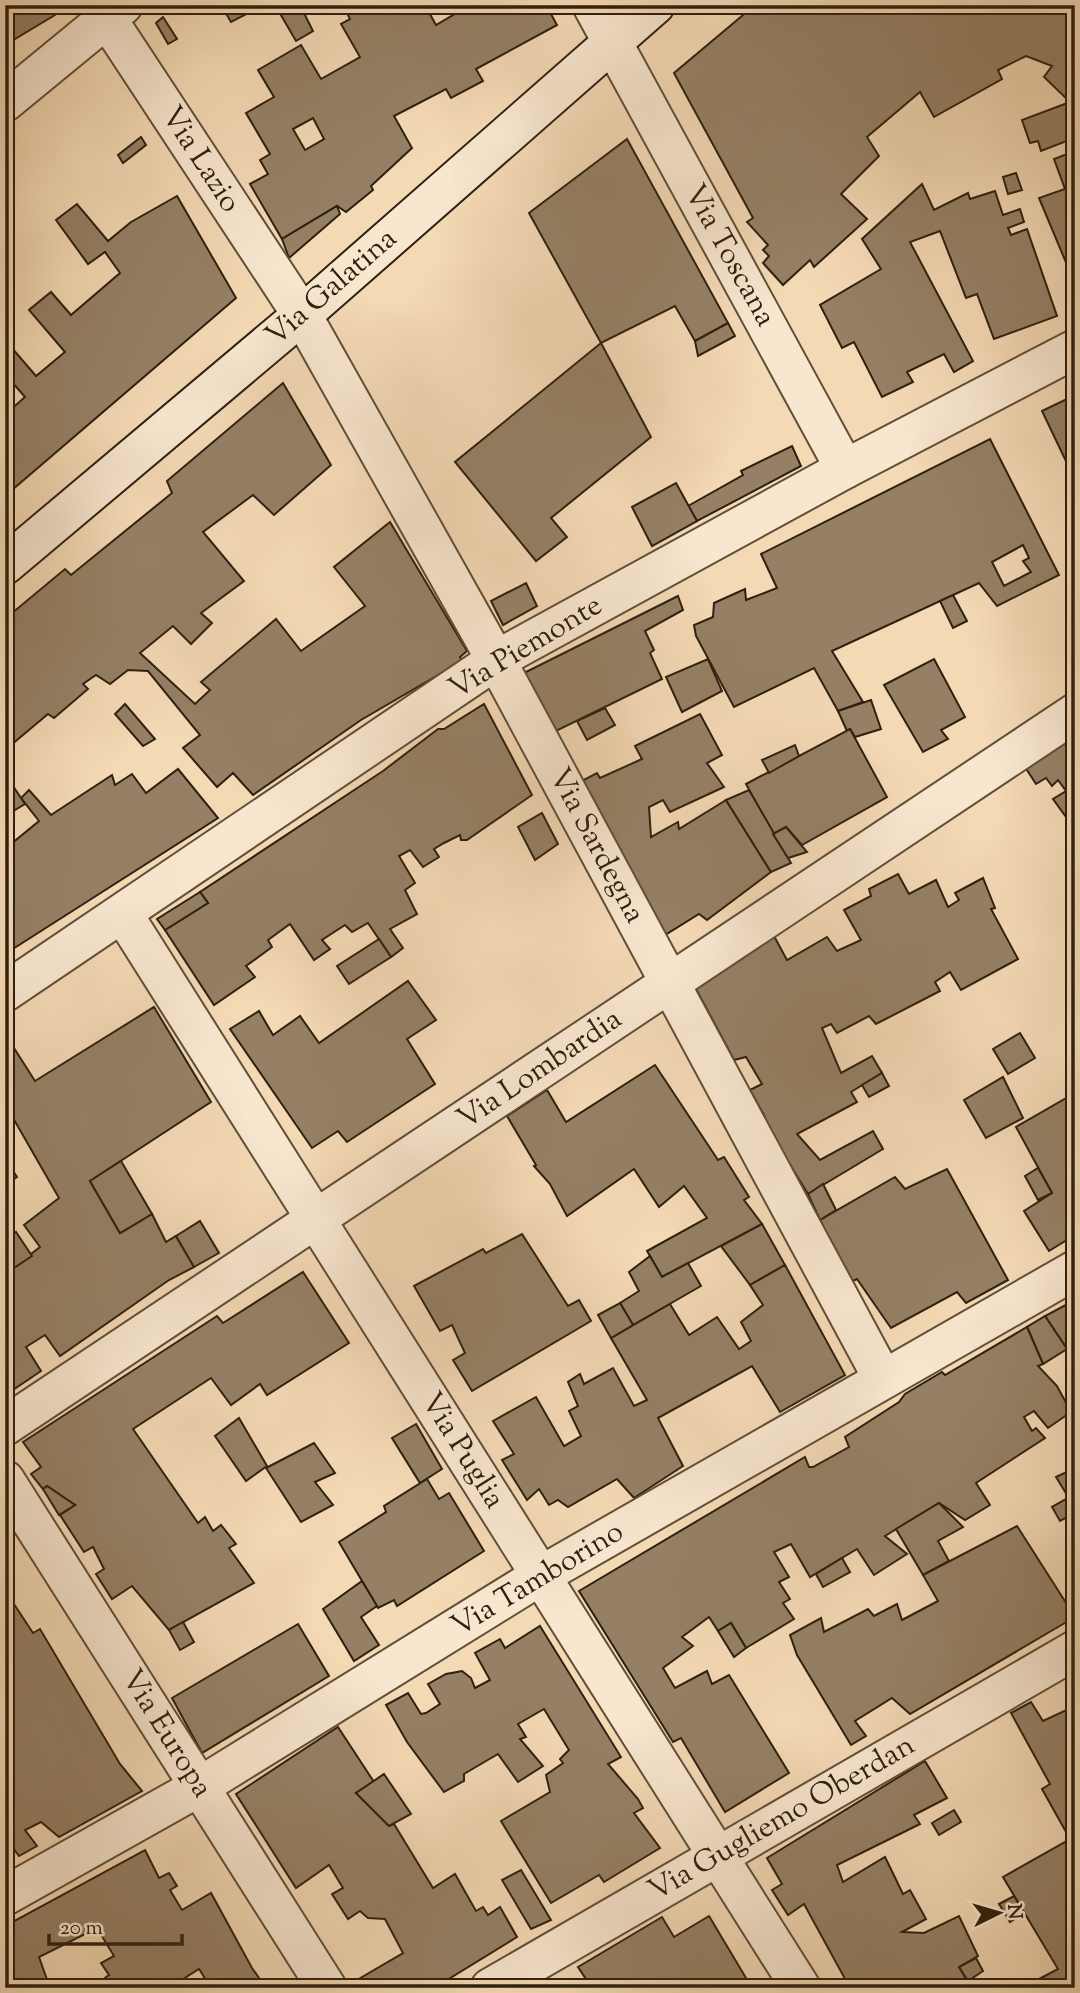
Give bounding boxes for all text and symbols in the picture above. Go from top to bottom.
street label: Via Lazio [149,98,251,222]
street label: Via Toscana [672,177,786,335]
street label: Via Galatina [257,219,407,357]
street label: Via Piemonte [441,585,611,711]
street label: Via Sardegna [537,761,655,932]
street label: Via Lombardia [449,999,631,1141]
street label: Via Puglia [409,1384,515,1518]
street label: Via Tamborino [444,1512,632,1648]
street label: Via Europa [110,1661,223,1807]
street label: Via Gugliemo Oberdan [641,1725,923,1913]
north arrow [964,1878,1034,1948]
scale bar [49,1902,182,1946]
text: N [999,1903,1028,1920]
text: 20 m [60,1914,103,1944]

